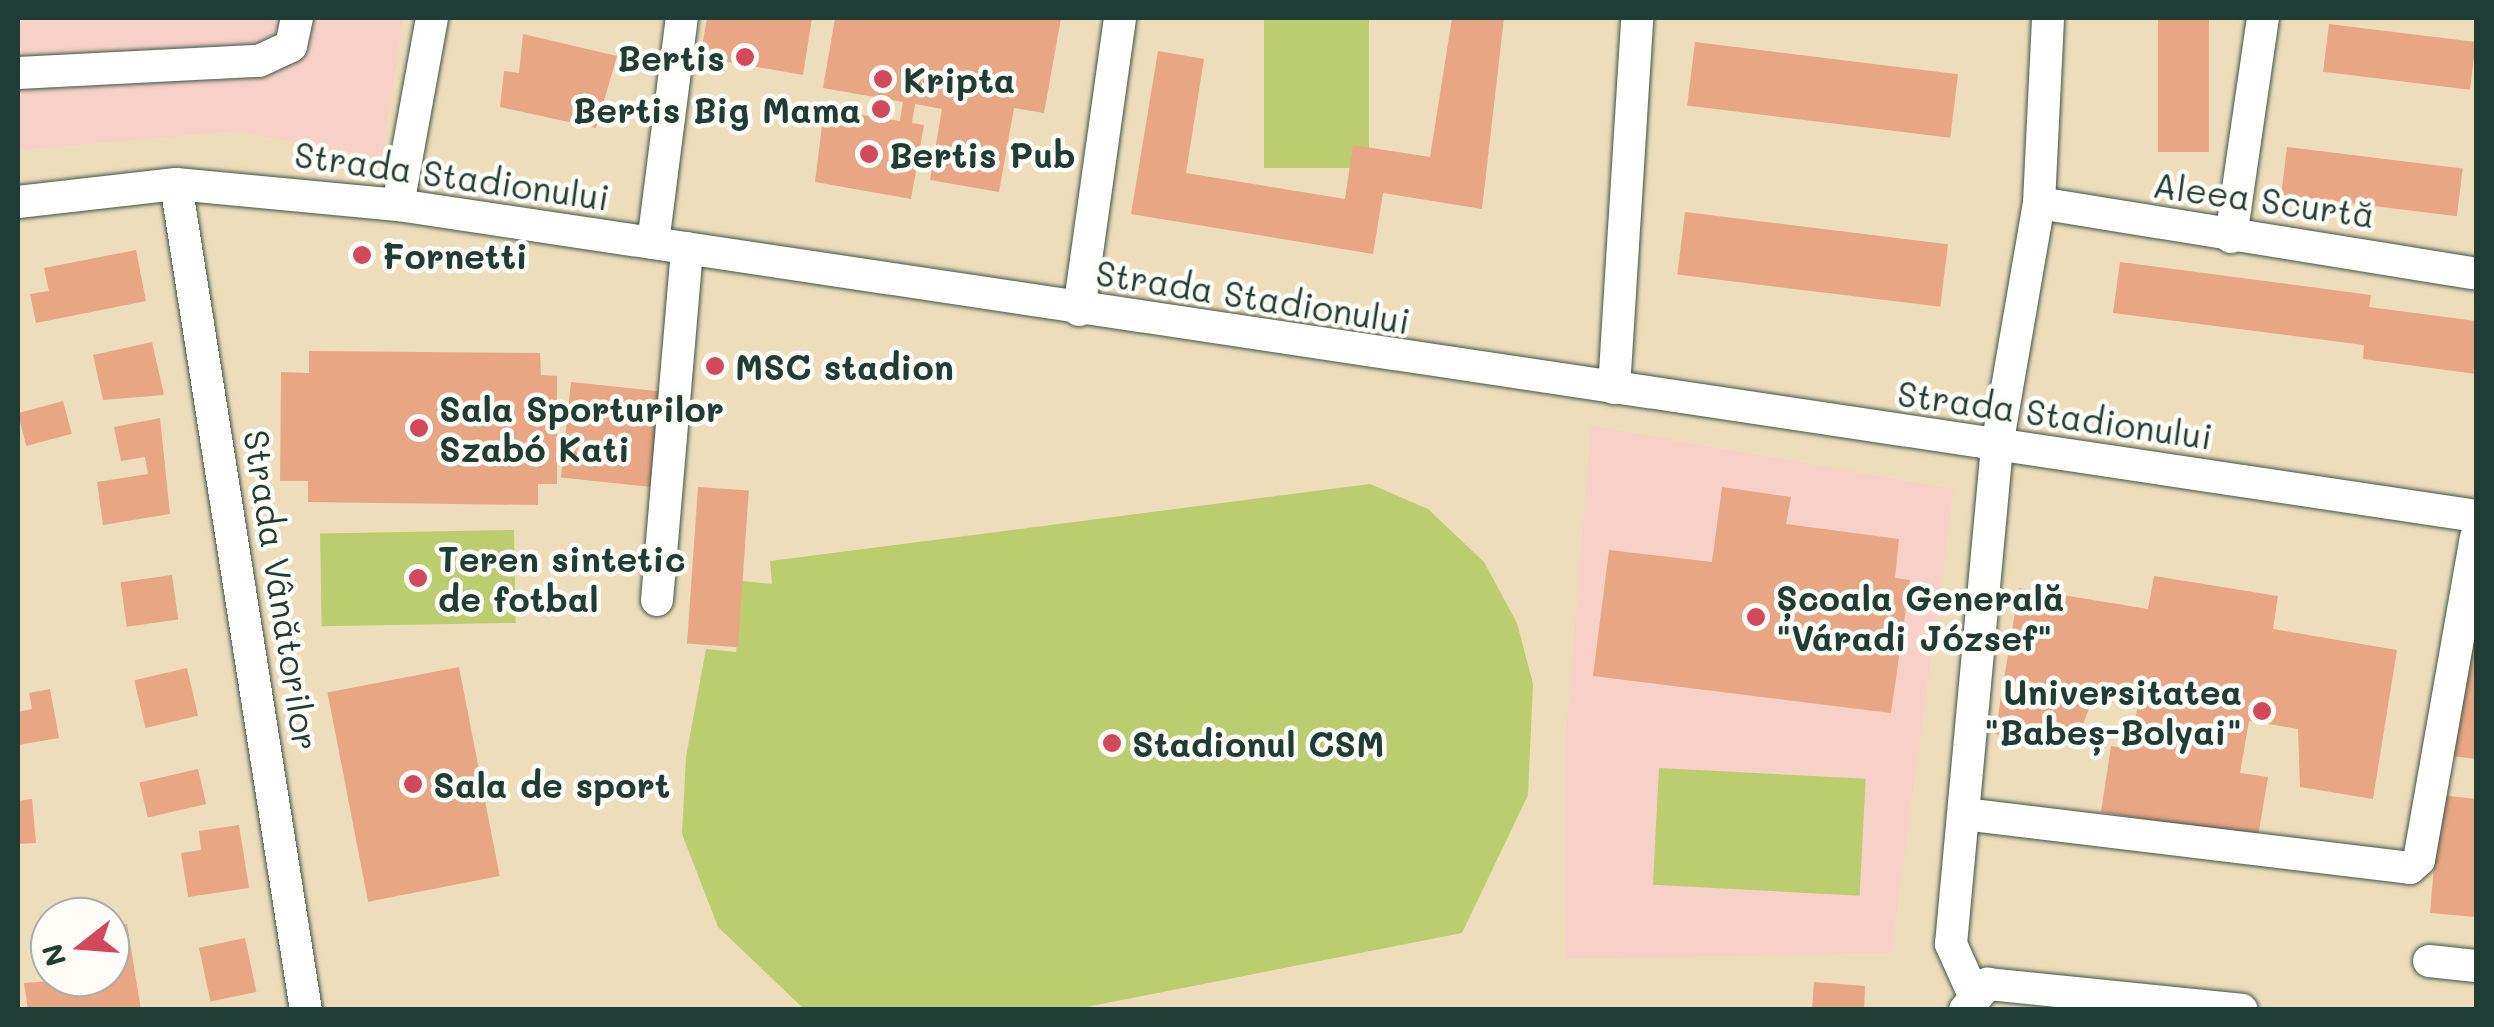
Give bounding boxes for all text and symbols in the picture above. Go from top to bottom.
place label: Bertis [617,36,725,78]
marker: Bertis [734,46,756,68]
place label: Kripta [903,58,1015,100]
marker: Kripta [872,68,894,90]
place label: Bertis Big Mama [573,88,861,130]
marker: Bertis Big Mama [870,98,892,120]
street label: Strada Stadionului [292,132,612,218]
place label: Bertis Pub [889,133,1076,175]
marker: Bertis Pub [858,143,880,165]
street label: Aleea Scurtă [2150,163,2378,235]
place label: Fornetti [382,234,528,276]
marker: Fornetti [351,244,373,266]
street label: Strada Stadionului [1093,250,1413,342]
place label: MSC stadion [735,345,954,387]
marker: MSC stadion [704,355,726,377]
street label: Strada Stadionului [1895,371,2215,457]
place label: Sala Sporturilor Szabó Kati [439,387,724,469]
marker: Sala Sporturilor Szabó Kati [408,417,430,439]
street label: Strada Vânătorilor [236,427,328,753]
place label: Teren sintetic de fotbal [438,537,686,619]
marker: Teren sintetic de fotbal [407,567,429,589]
place label: Școala Generală "Váradi József" [1776,576,2065,658]
marker: Școala Generală "Váradi József" [1745,606,1767,628]
place label: Universitatea "Babeș-Bolyai" [1984,670,2242,752]
marker: Universitatea "Babeș-Bolyai" [2251,700,2273,722]
place label: Stadionul CSM [1132,722,1385,764]
marker: Stadionul CSM [1101,732,1123,754]
place label: Sala de sport [433,763,670,805]
marker: Sala de sport [402,773,424,795]
north arrow [30,897,130,997]
text: N [33,940,74,971]

